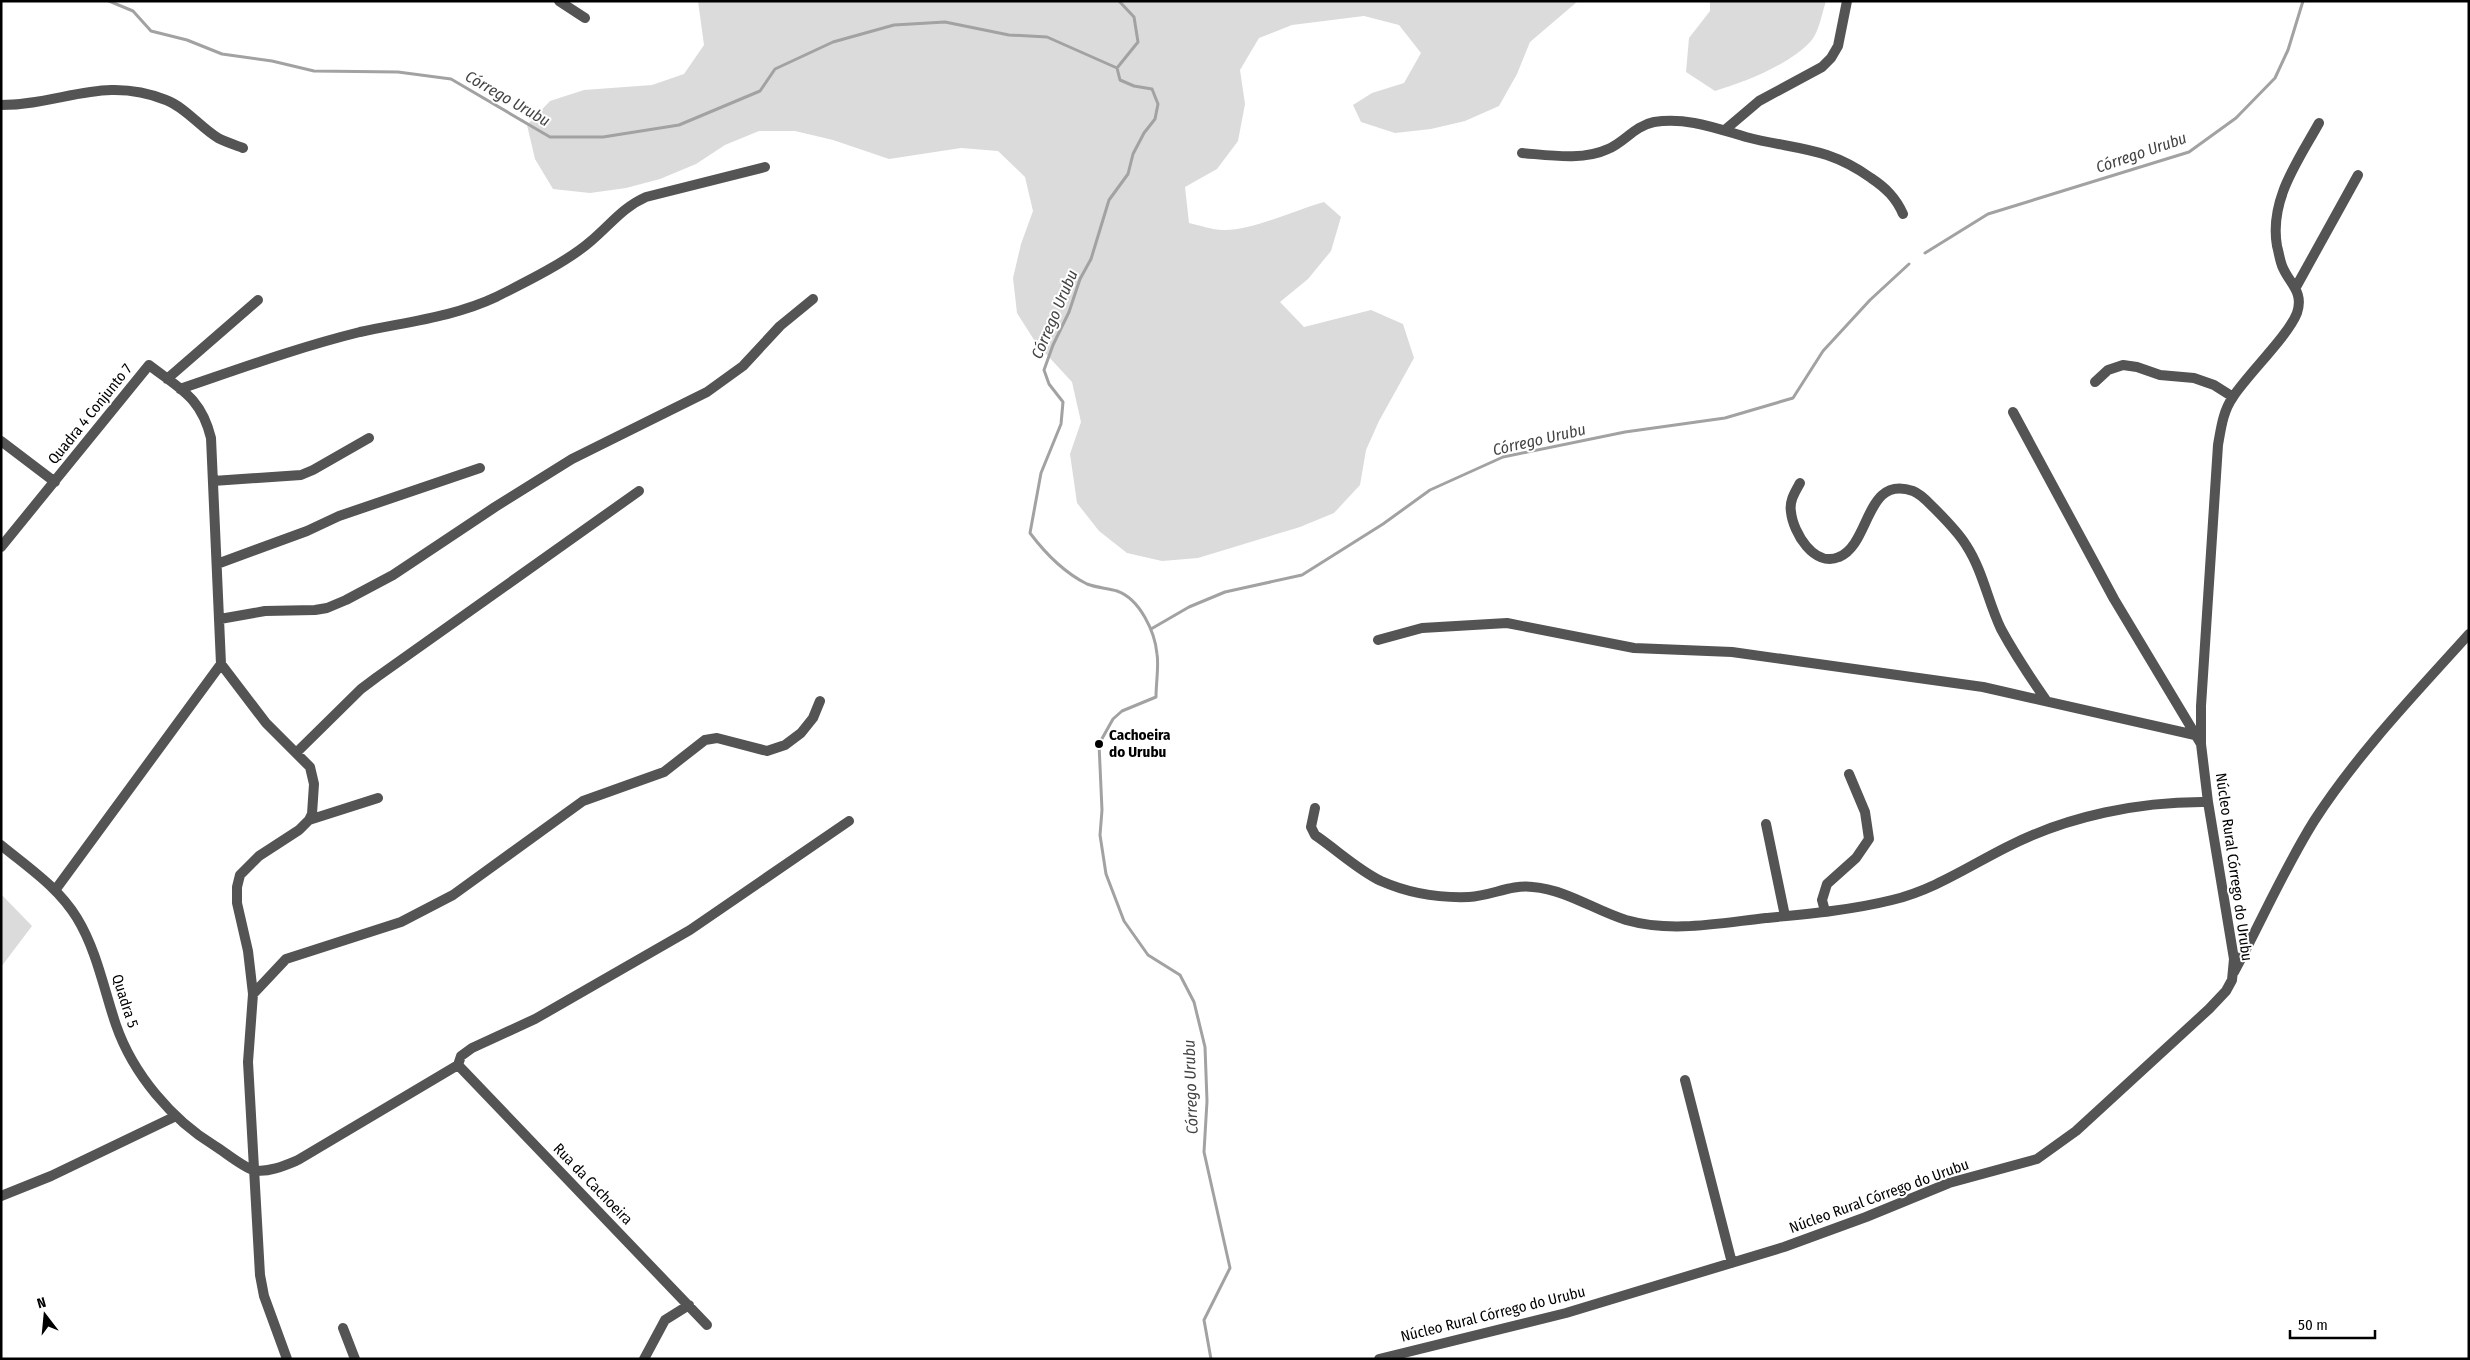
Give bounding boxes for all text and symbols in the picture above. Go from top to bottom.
water label: Córrego Urubu [462,67,554,130]
water label: Córrego Urubu [2093,128,2189,177]
water label: Córrego Urubu [1027,267,1082,361]
street label: Quadra 4 Conjunto 7 [44,360,136,468]
water label: Córrego Urubu [1491,420,1587,459]
place label: Cachoeira do Urubu [1109,726,1171,761]
marker: Cachoeira do Urubu [1093,738,1105,750]
street label: Núcleo Rural Córrego do Urubu [2212,772,2256,962]
street label: Quadra 5 [108,972,142,1030]
water label: Córrego Urubu [1179,1039,1202,1135]
street label: Rua da Cachoeira [550,1140,636,1228]
street label: Núcleo Rural Córrego do Urubu [1787,1155,1971,1237]
street label: Núcleo Rural Córrego do Urubu [1399,1282,1587,1346]
north arrow [20,1290,70,1340]
text: N [35,1294,48,1312]
scale bar [2290,1308,2375,1340]
text: 50 m [2298,1316,2328,1334]

